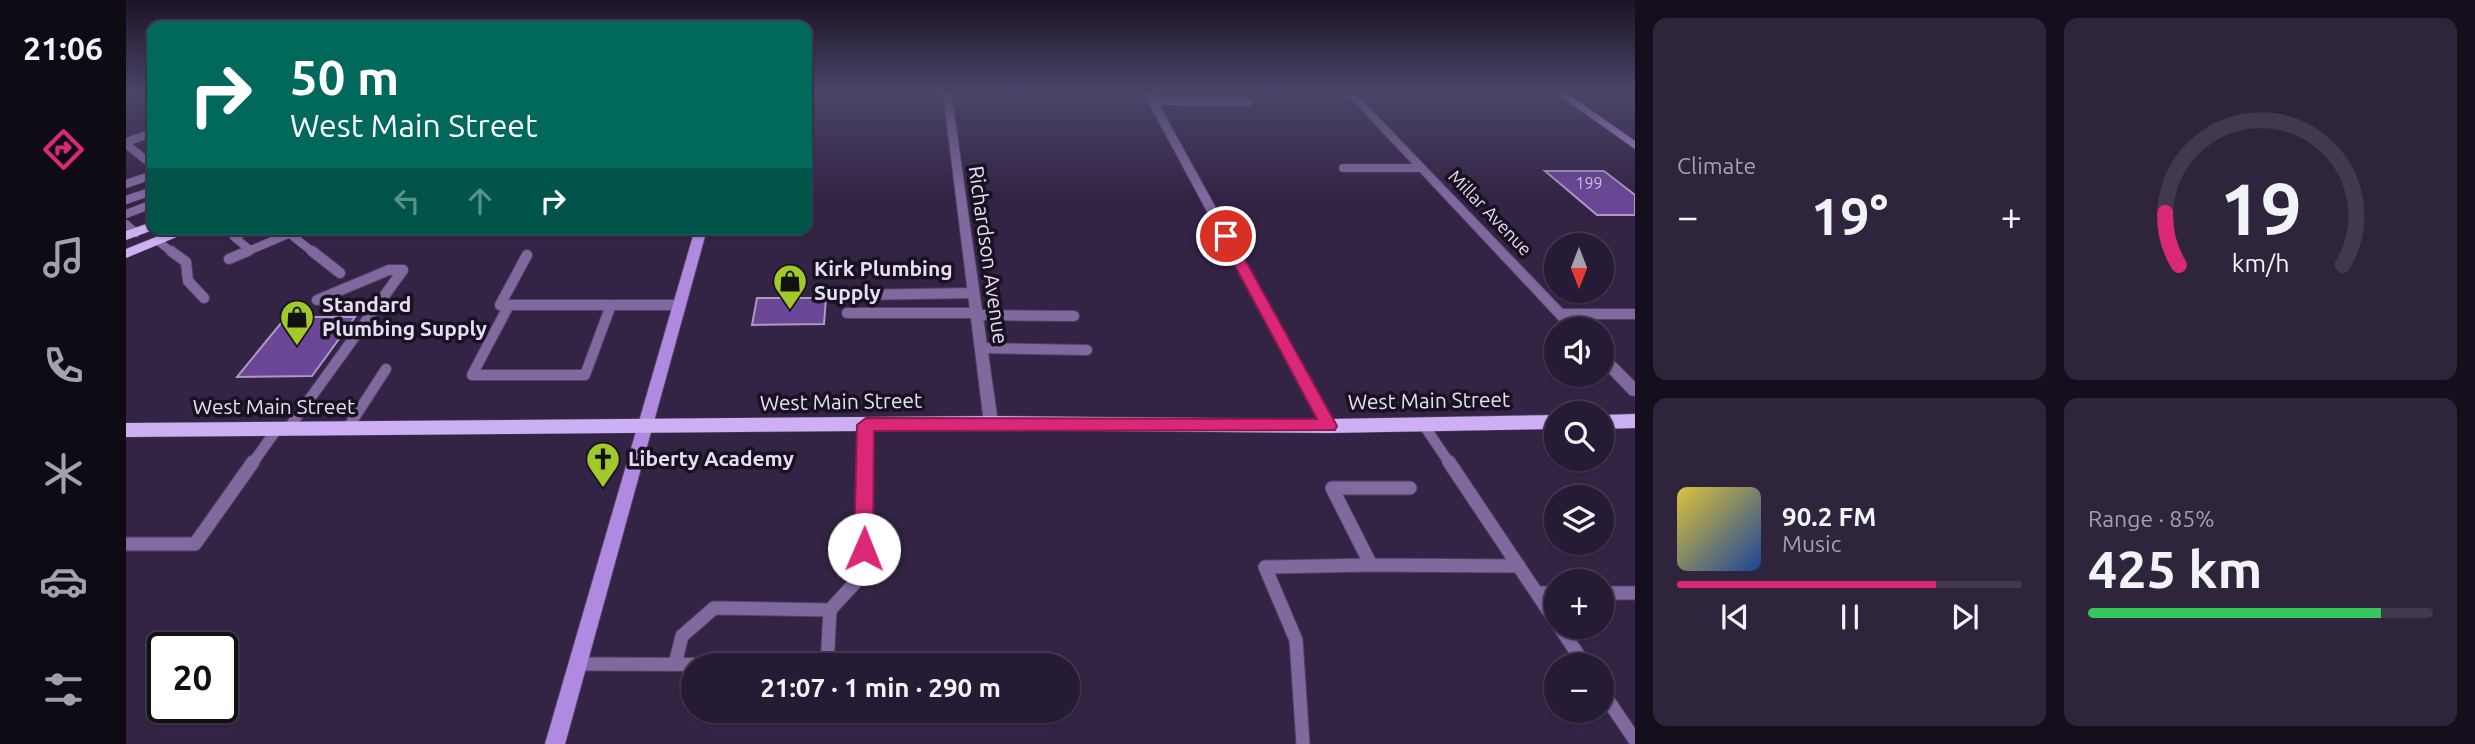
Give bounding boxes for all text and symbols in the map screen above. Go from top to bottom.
text: 21:06 [23,30,103,66]
icon: right [175,49,266,140]
text: 50 m [290,49,399,104]
text: West Main Street [290,107,538,143]
icon: directions [39,125,88,174]
text: Climate [1677,153,1756,178]
street label: Richardson Avenue [965,164,1013,346]
street label: Millar Avenue [1445,166,1536,259]
text: 19 [2219,167,2302,249]
house number: 199 [1575,174,1603,192]
icon: left [388,182,426,220]
icon: ahead [461,182,499,220]
icon: right [534,182,572,220]
text: 19° [1811,187,1888,245]
text: − [1677,195,1698,237]
text: + [2001,195,2022,237]
pin [1196,206,1256,266]
icon: arrive [1207,217,1245,255]
icon: music [39,233,88,282]
north arrow [1544,233,1614,303]
map controls [1544,233,1614,723]
text: km/h [2232,249,2289,277]
place label: Kirk Plumbing Supply [814,256,953,304]
shop icon: Kirk Plumbing Supply [771,262,809,311]
place label: Standard Plumbing Supply [322,292,487,340]
shop icon: Standard Plumbing Supply [278,298,316,347]
button: sound [1544,317,1614,387]
icon: phone [39,341,88,390]
street label: West Main Street [1348,387,1510,413]
street label: West Main Street [760,388,922,414]
street label: West Main Street [193,394,355,418]
button: search [1544,401,1614,471]
church icon: Liberty Academy [584,440,622,489]
place label: Liberty Academy [628,446,794,470]
icon: climate [39,449,88,498]
button: layers [1544,485,1614,555]
text: 90.2 FM [1782,502,1876,531]
text: Range · 85% [2088,506,2215,531]
position arrow [827,512,901,586]
text: Music [1782,531,1841,556]
text: 425 km [2088,540,2262,598]
icon: car [39,557,88,606]
button: + [1544,569,1614,639]
icon: previous [1716,598,1754,636]
icon: pause [1831,598,1869,636]
icon: next [1946,598,1984,636]
speed limit sign: 20 [147,632,238,723]
button: − [1544,653,1614,723]
icon: filters [39,665,88,714]
text: 21:07 · 1 min · 290 m [760,673,1001,702]

